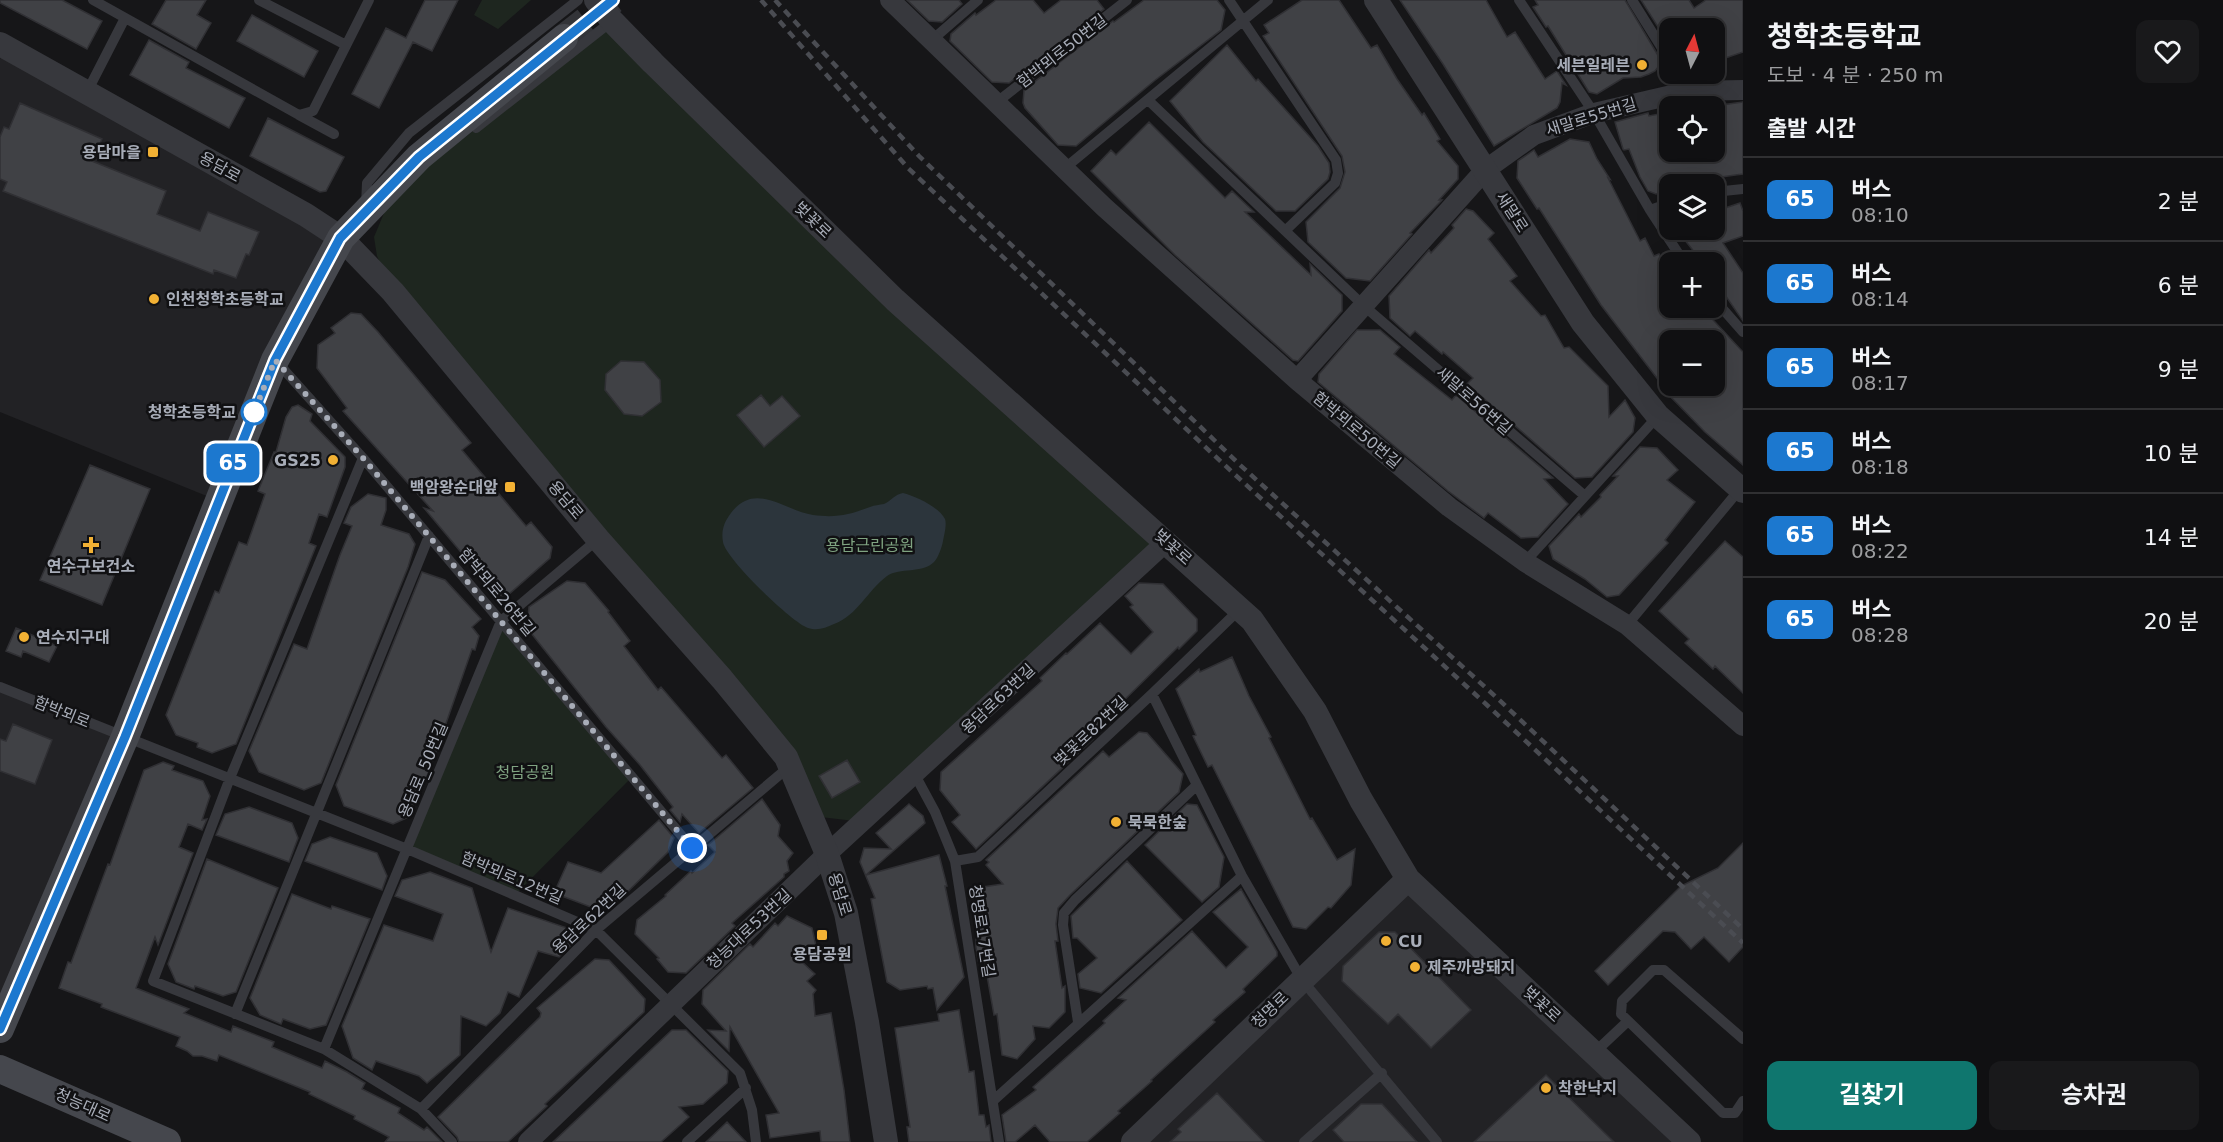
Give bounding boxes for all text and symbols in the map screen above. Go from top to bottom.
street label: 함박뫼로50번길 [1013,10,1111,92]
north arrow [1659,18,1725,84]
map controls [1659,18,1725,396]
text: 청학초등학교 [1767,20,1922,53]
button: heart [2136,20,2199,83]
place label: 세븐일레븐 [1556,56,1630,75]
marker: 세븐일레븐 [1635,58,1649,72]
text: 도보 · 4 분 · 250 m [1767,63,1943,87]
street label: 새말로55번길 [1543,94,1639,140]
button: locate [1659,96,1725,162]
text: 출발 시간 [1767,116,1856,141]
place label: 용담마을 [82,143,141,162]
marker: 용담마을 [146,145,160,159]
street label: 용담로 [196,148,244,186]
button: layers [1659,174,1725,240]
text: 버스 [1851,177,1891,202]
text: 65 [1785,187,1815,211]
street label: 새말로 [1492,188,1532,236]
text: 2 분 [2158,189,2199,214]
street label: 벚꽃로 [791,198,836,242]
text: 08:10 [1851,203,1909,227]
button: + [1659,252,1725,318]
text: 버스 [1851,261,1891,286]
text: 65 [1785,271,1815,295]
text: 6 분 [2158,273,2199,298]
text: 08:14 [1851,287,1909,311]
place label: 인천청학초등학교 [166,290,284,309]
marker: 인천청학초등학교 [147,292,161,306]
button: − [1659,330,1725,396]
text: 버스 [1851,345,1891,370]
text: 65 [1785,355,1815,379]
text: 9 분 [2158,357,2199,382]
street label: 새말로56번길 [1432,363,1516,439]
text: 08:17 [1851,371,1909,395]
street label: 함박뫼로50번길 [1309,388,1405,472]
marker: 청학초등학교 [241,399,267,425]
place label: 청학초등학교 [148,403,236,422]
text: 버스 [1851,429,1891,454]
text: 65 [1785,439,1815,463]
text: 10 분 [2144,441,2199,466]
line badge: 65 [206,444,260,482]
text: 65 [218,451,248,475]
place label: GS25 [274,451,321,470]
marker: GS25 [326,453,340,467]
text: 08:18 [1851,455,1909,479]
street label: 용담로 [545,477,588,523]
place label: 백암왕순대앞 [410,478,498,497]
marker: 백암왕순대앞 [503,480,517,494]
text: 버스 [1851,513,1891,538]
text: 65 [1785,523,1815,547]
street label: 벚꽃로 [1150,525,1196,569]
text: 14 분 [2144,525,2199,550]
marker: 연수구보건소 [82,536,100,554]
park label: 용담근린공원 [826,536,914,555]
text: 08:22 [1851,539,1909,563]
street label: 함박뫼로26번길 [455,544,539,640]
place label: 연수구보건소 [47,557,135,576]
text: 버스 [1851,597,1891,622]
text: 65 [1785,607,1815,631]
text: 20 분 [2144,609,2199,634]
text: 08:28 [1851,623,1909,647]
place label: 연수지구대 [36,628,110,647]
marker: 연수지구대 [17,630,31,644]
street label: 용담로63번길 [957,660,1039,738]
street label: 함박뫼로 [31,692,93,732]
street label: 벚꽃로82번길 [1050,692,1132,770]
street label: 용담로_50번길 [394,719,453,821]
park label: 청담공원 [496,763,554,782]
place label: 묵묵한숲 [1128,813,1187,832]
marker: 묵묵한숲 [1109,815,1123,829]
your location [677,833,707,863]
street label: 함박뫼로12번길 [458,848,566,908]
street label: 용담로 [824,870,856,918]
street label: 용담로62번길 [548,880,630,958]
street label: 청명로17번길 [965,883,999,979]
street label: 청능대로53번길 [703,885,795,973]
marker: 용담공원 [815,928,829,942]
place label: CU [1398,932,1423,951]
marker: CU [1379,934,1393,948]
place label: 용담공원 [793,945,851,964]
place label: 제주까망돼지 [1427,958,1515,977]
marker: 제주까망돼지 [1408,960,1422,974]
street label: 벚꽃로 [1519,982,1565,1026]
street label: 청명로 [1248,988,1293,1032]
button: 길찾기 [1767,1061,1977,1130]
button: 승차권 [1989,1061,2199,1130]
place label: 착한낙지 [1558,1079,1617,1098]
marker: 착한낙지 [1539,1081,1553,1095]
street label: 청능대로 [52,1084,114,1126]

